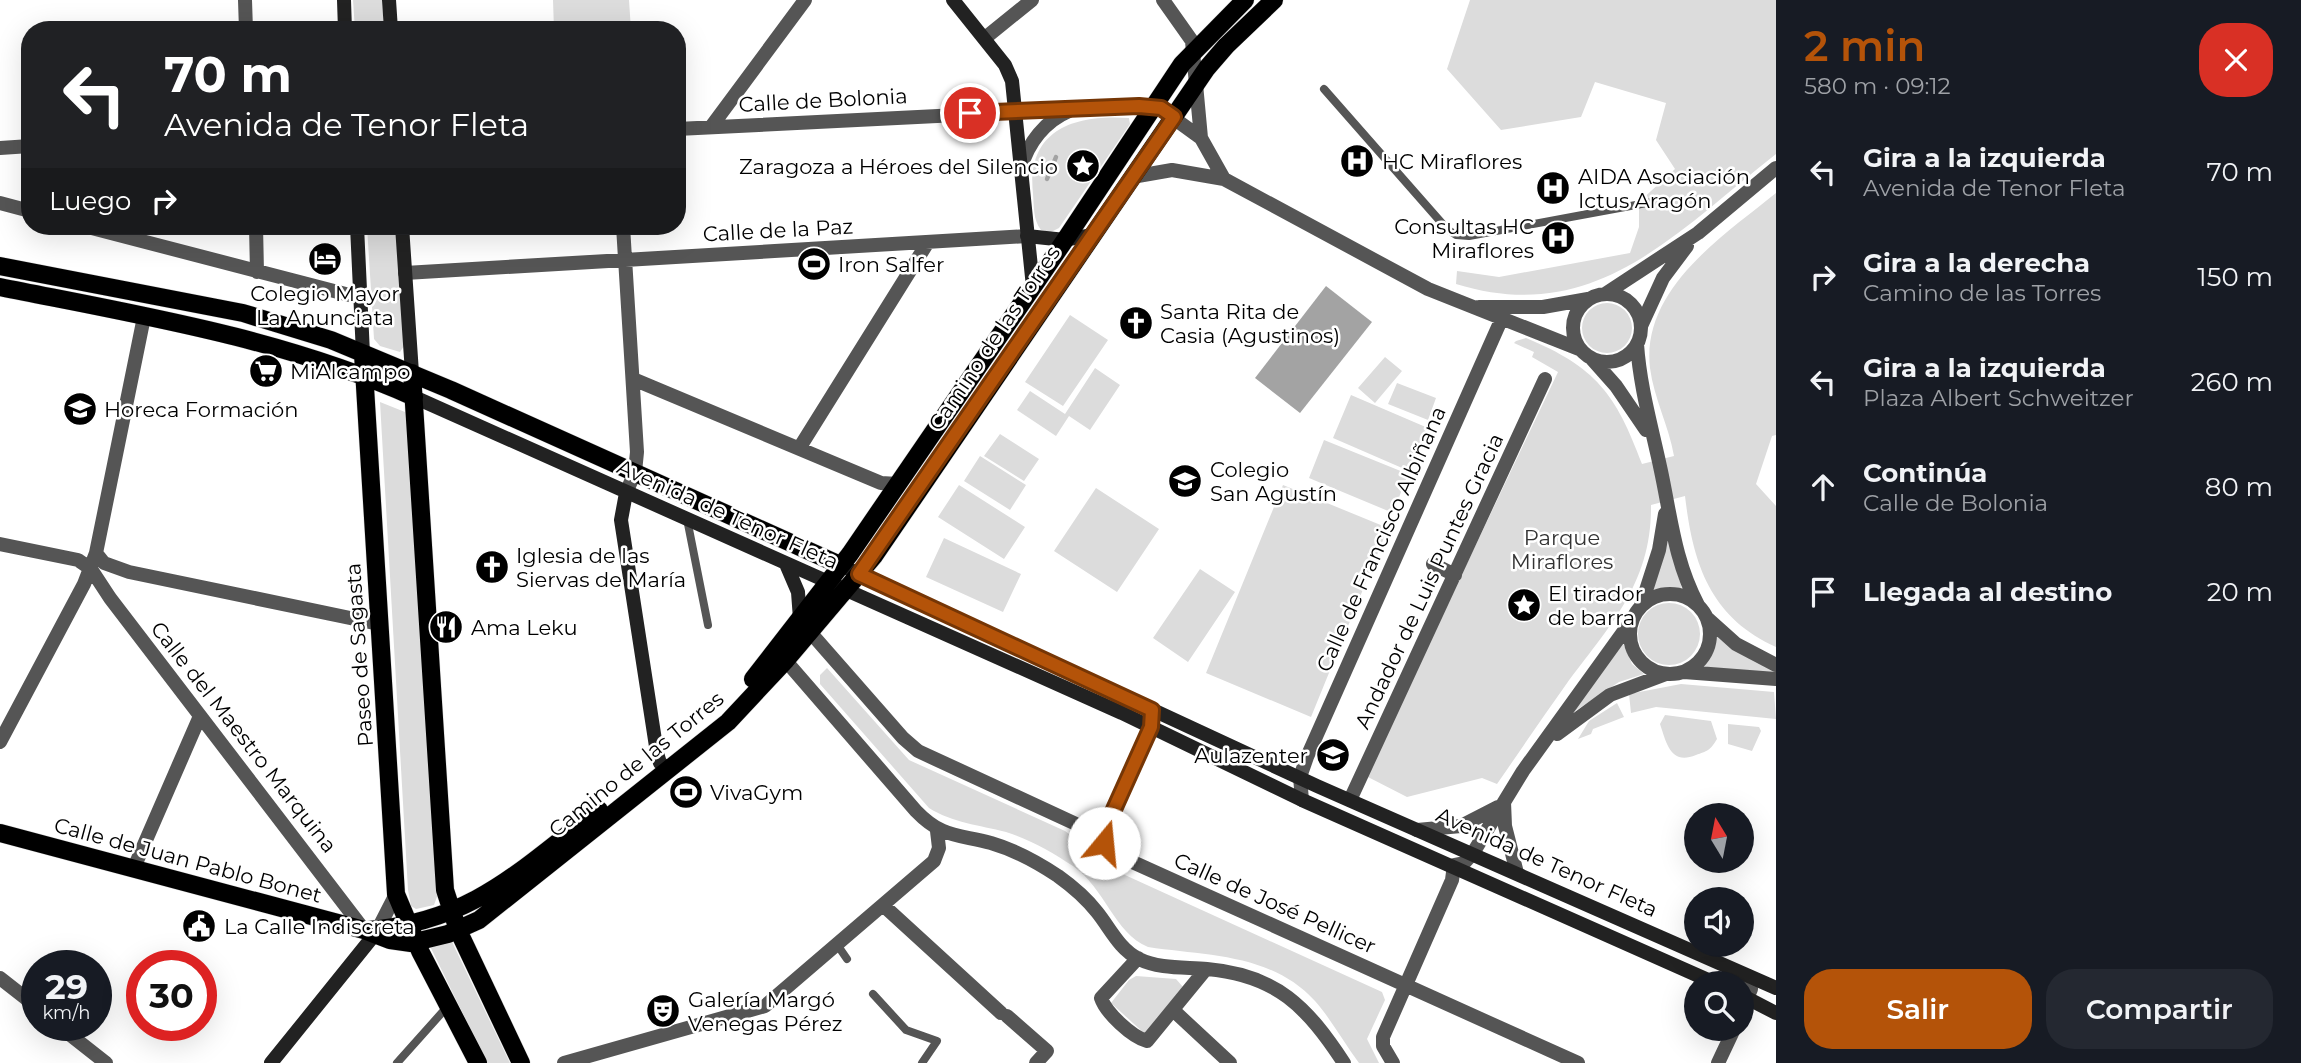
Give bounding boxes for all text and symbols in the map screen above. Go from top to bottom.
text: 2 min [1804,20,1925,72]
button: close [2199,23,2273,97]
text: 70 m [164,45,292,104]
icon: left [49,49,140,140]
text: 580 m · 09:12 [1804,72,1951,100]
street label: Calle de Bolonia [738,83,908,117]
pin [940,83,1000,143]
icon: arrive [951,94,989,132]
text: Avenida de Tenor Fleta [164,105,529,144]
hospital icon: HC Miraflores [1338,142,1376,180]
text: Gira a la izquierda [1863,142,2106,174]
place icon: Zaragoza a Héroes del Silencio [1064,147,1102,185]
place label: HC Miraflores [1382,149,1522,174]
icon: left [1804,153,1842,191]
place label: Zaragoza a Héroes del Silencio [739,154,1058,179]
text: 70 m [2207,156,2273,188]
place label: AIDA Asociación Ictus Aragón [1578,164,1750,213]
hospital icon: AIDA Asociación Ictus Aragón [1534,169,1572,207]
text: Avenida de Tenor Fleta [1863,174,2125,202]
icon: right [145,182,183,220]
text: Luego [49,185,131,217]
street label: Calle de la Paz [702,214,854,246]
place label: Consultas HC Miraflores [1394,214,1534,263]
hospital icon: Consultas HC Miraflores [1539,219,1577,257]
hotel icon: Colegio Mayor La Anunciata [306,240,344,278]
street label: Camino de las Torres [923,241,1065,435]
sports icon: Iron Salfer [795,245,833,283]
text: Gira a la derecha [1863,247,2090,279]
place label: Iron Salfer [838,252,944,277]
icon: right [1804,258,1842,296]
text: 150 m [2197,261,2273,293]
text: Camino de las Torres [1863,279,2101,307]
place label: Colegio Mayor La Anunciata [250,281,400,330]
place label: Santa Rita de Casia (Agustinos) [1160,299,1340,348]
church icon: Santa Rita de Casia (Agustinos) [1117,304,1155,342]
supermarket icon: MiAlcampo [247,352,285,390]
text: Gira a la izquierda [1863,352,2106,384]
place label: MiAlcampo [290,359,410,384]
icon: left [1804,363,1842,401]
text: 260 m [2191,366,2273,398]
text: Plaza Albert Schweitzer [1863,384,2134,412]
school or university icon: Horeca Formación [61,390,99,428]
place label: Horeca Formación [104,397,298,422]
street label: Calle de Francisco Albiñana [1311,402,1451,676]
street label: Andador de Luis Puntes Gracia [1349,429,1509,733]
street label: Avenida de Tenor Fleta [613,454,843,574]
place label: Colegio San Agustín [1210,457,1337,506]
text: Continúa [1863,457,1987,489]
school or university icon: Colegio San Agustín [1166,462,1204,500]
icon: ahead [1804,468,1842,506]
text: 80 m [2205,471,2273,503]
text: Calle de Bolonia [1863,489,2048,517]
park label: Parque Miraflores [1511,525,1613,574]
place label: Iglesia de las Siervas de María [516,543,686,592]
church icon: Iglesia de las Siervas de María [473,548,511,586]
street label: Paseo de Sagasta [340,562,378,748]
icon: arrive [1804,573,1842,611]
text: Llegada al destino [1863,576,2112,608]
text: 20 m [2207,576,2273,608]
place label: El tirador de barra [1548,581,1643,630]
place icon: El tirador de barra [1505,586,1543,624]
restaurant icon: Ama Leku [427,608,465,646]
place label: Ama Leku [471,615,578,640]
street label: Calle del Maestro Marquina [146,616,342,858]
street label: Camino de las Torres [544,686,728,842]
school or university icon: Aulazenter [1314,736,1352,774]
place label: Aulazenter [1194,743,1308,768]
sports icon: VivaGym [667,773,705,811]
place label: VivaGym [710,780,803,805]
street label: Avenida de Tenor Fleta [1432,802,1662,922]
north arrow [1684,803,1754,873]
map controls [1684,803,1754,1041]
position arrow [1067,806,1141,880]
street label: Calle de Juan Pablo Bonet [52,812,324,908]
street label: Calle de José Pellicer [1170,847,1380,959]
button: sound [1684,887,1754,957]
public building icon: La Calle Indiscreta [180,907,218,945]
place label: La Calle Indiscreta [224,914,415,939]
speed limit sign: 30 [126,950,217,1041]
text: 29 [45,965,88,1008]
button: Salir [1804,969,2032,1049]
button: Compartir [2046,969,2273,1049]
button: search [1684,971,1754,1041]
place label: Galería Margó Venegas Pérez [688,987,843,1036]
theatre icon: Galería Margó Venegas Pérez [644,992,682,1030]
text: km/h [42,1002,91,1024]

